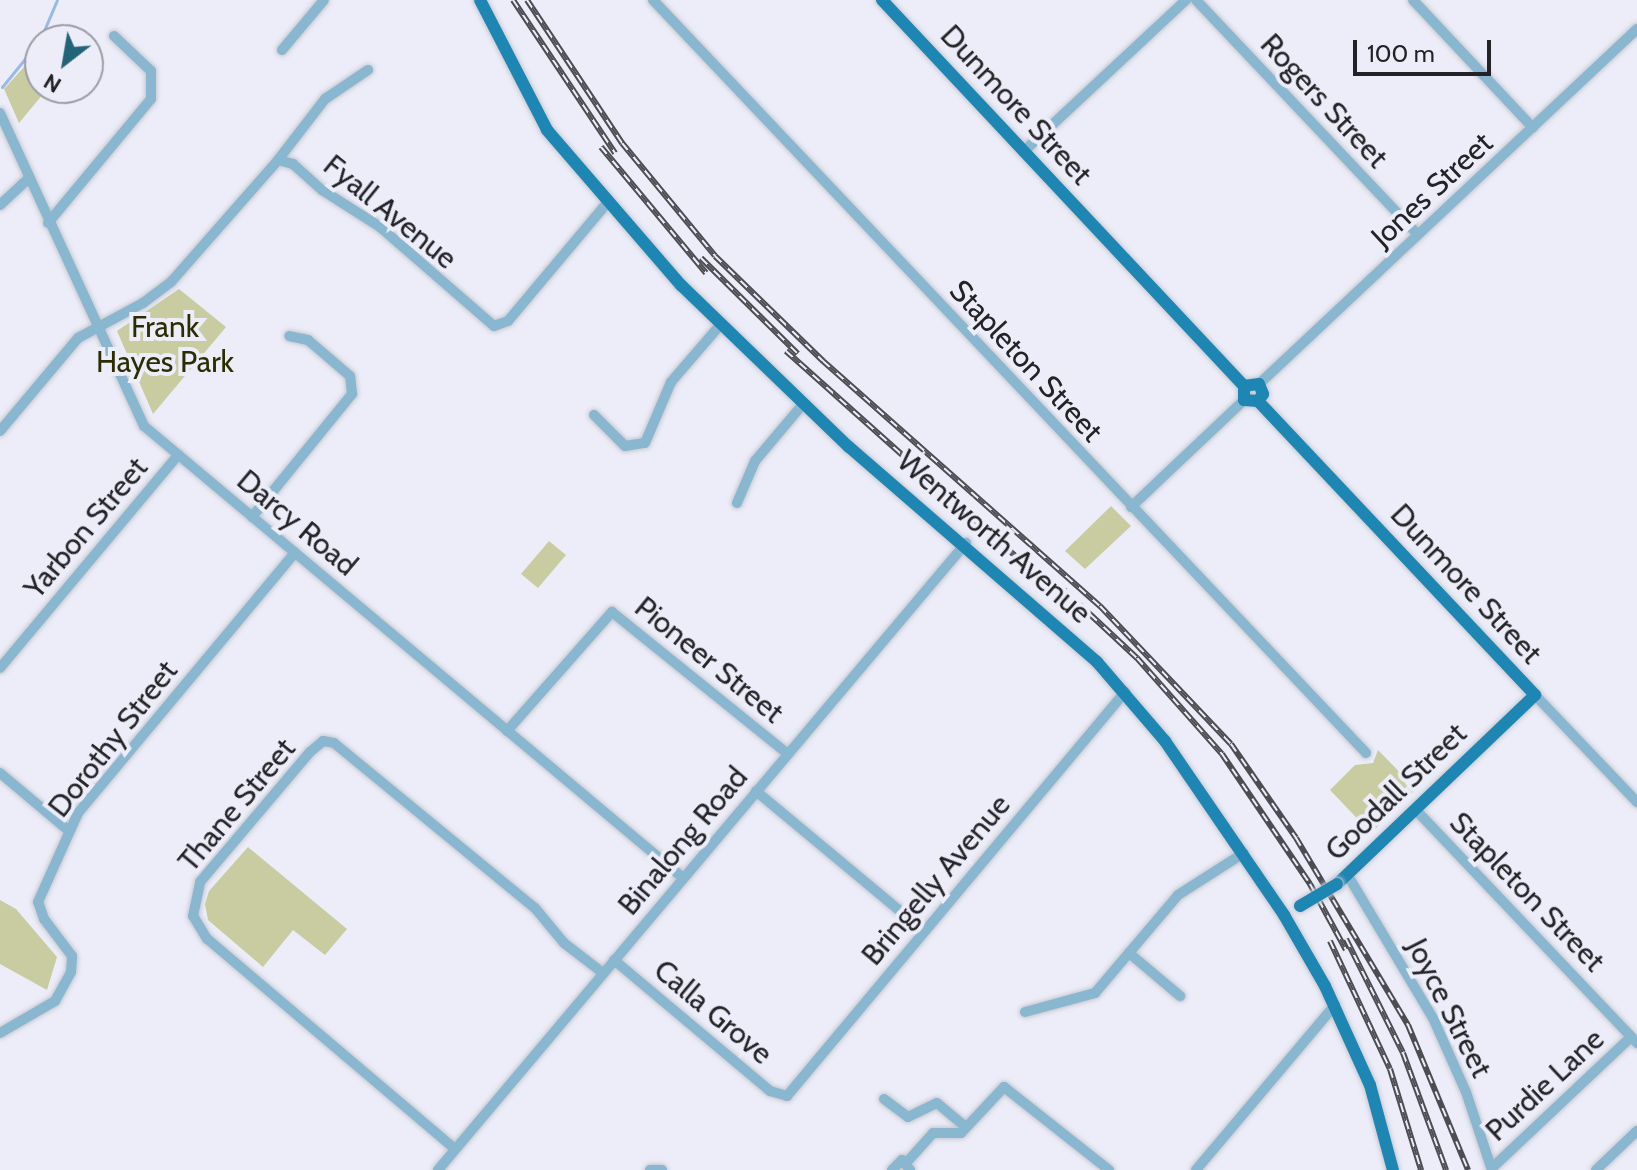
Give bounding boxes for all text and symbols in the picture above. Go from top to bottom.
street label: Dunmore Street [933,18,1099,192]
north arrow [24,24,104,104]
scale bar [1357,24,1495,74]
street label: Rogers Street [1253,27,1395,175]
text: 100 m [1367,39,1435,68]
text: N [39,68,66,99]
street label: Jones Street [1364,125,1500,255]
street label: Fyall Avenue [316,147,464,277]
street label: Stapleton Street [942,273,1110,449]
park label: Frank Hayes Park [96,309,234,380]
street label: Wentworth Avenue [890,443,1098,631]
street label: Yarbon Street [17,450,155,606]
street label: Darcy Road [230,462,364,584]
street label: Dunmore Street [1383,497,1549,671]
street label: Pioneer Street [627,589,791,731]
street label: Dorothy Street [41,654,185,824]
street label: Goodall Street [1318,716,1474,868]
street label: Thane Street [171,731,303,879]
street label: Binalong Road [611,760,755,922]
street label: Bringelly Avenue [854,787,1018,973]
street label: Stapleton Street [1442,805,1612,979]
street label: Joyce Street [1399,933,1499,1083]
street label: Calla Grove [647,952,779,1072]
street label: Purdie Lane [1478,1021,1612,1149]

